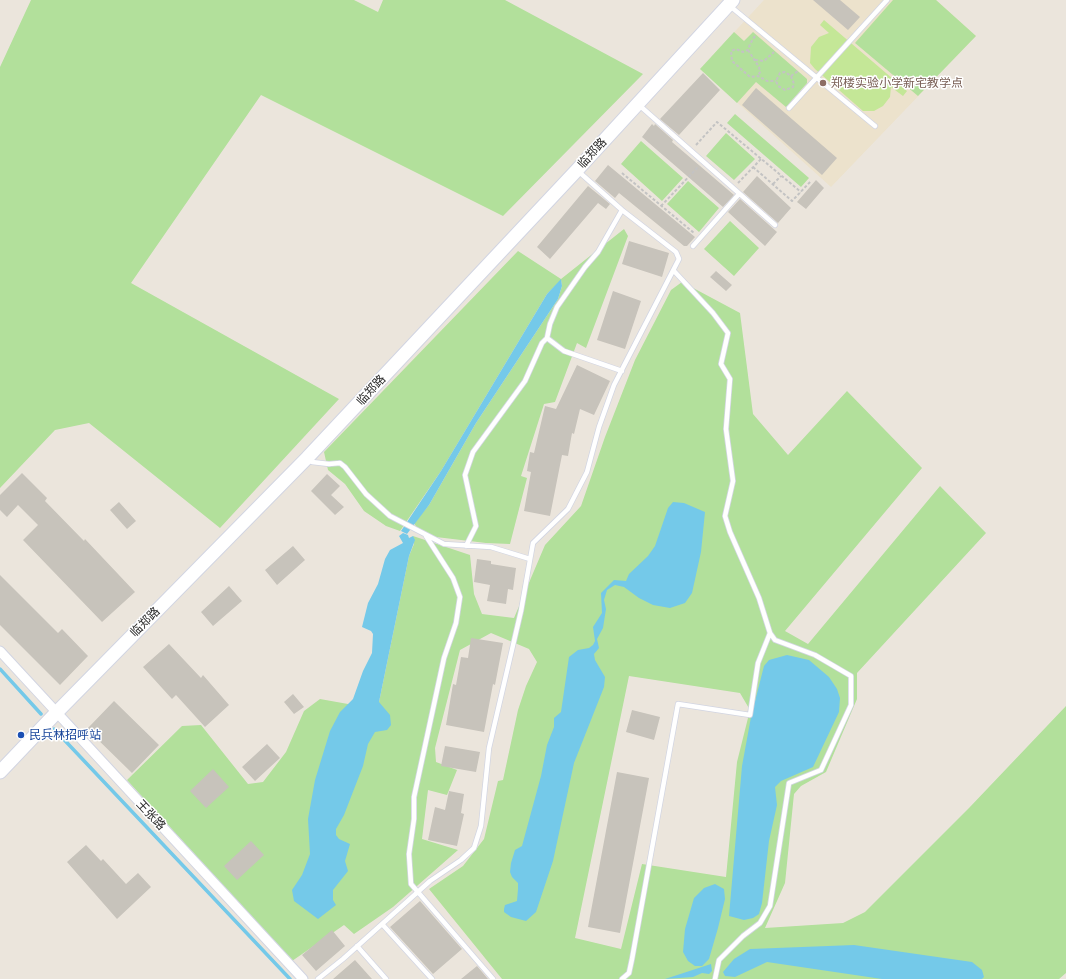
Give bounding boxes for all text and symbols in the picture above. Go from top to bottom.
place label: 郑楼实验小学新宅教学点 [831,76,963,90]
marker: 郑楼实验小学新宅教学点 [818,78,828,88]
street label: 临郑路 [574,135,610,171]
street label: 临郑路 [353,372,389,408]
street label: 临郑路 [127,604,163,640]
place label: 民兵林招呼站 [29,728,101,742]
marker: 民兵林招呼站 [16,730,26,740]
street label: 王张路 [133,797,169,833]

